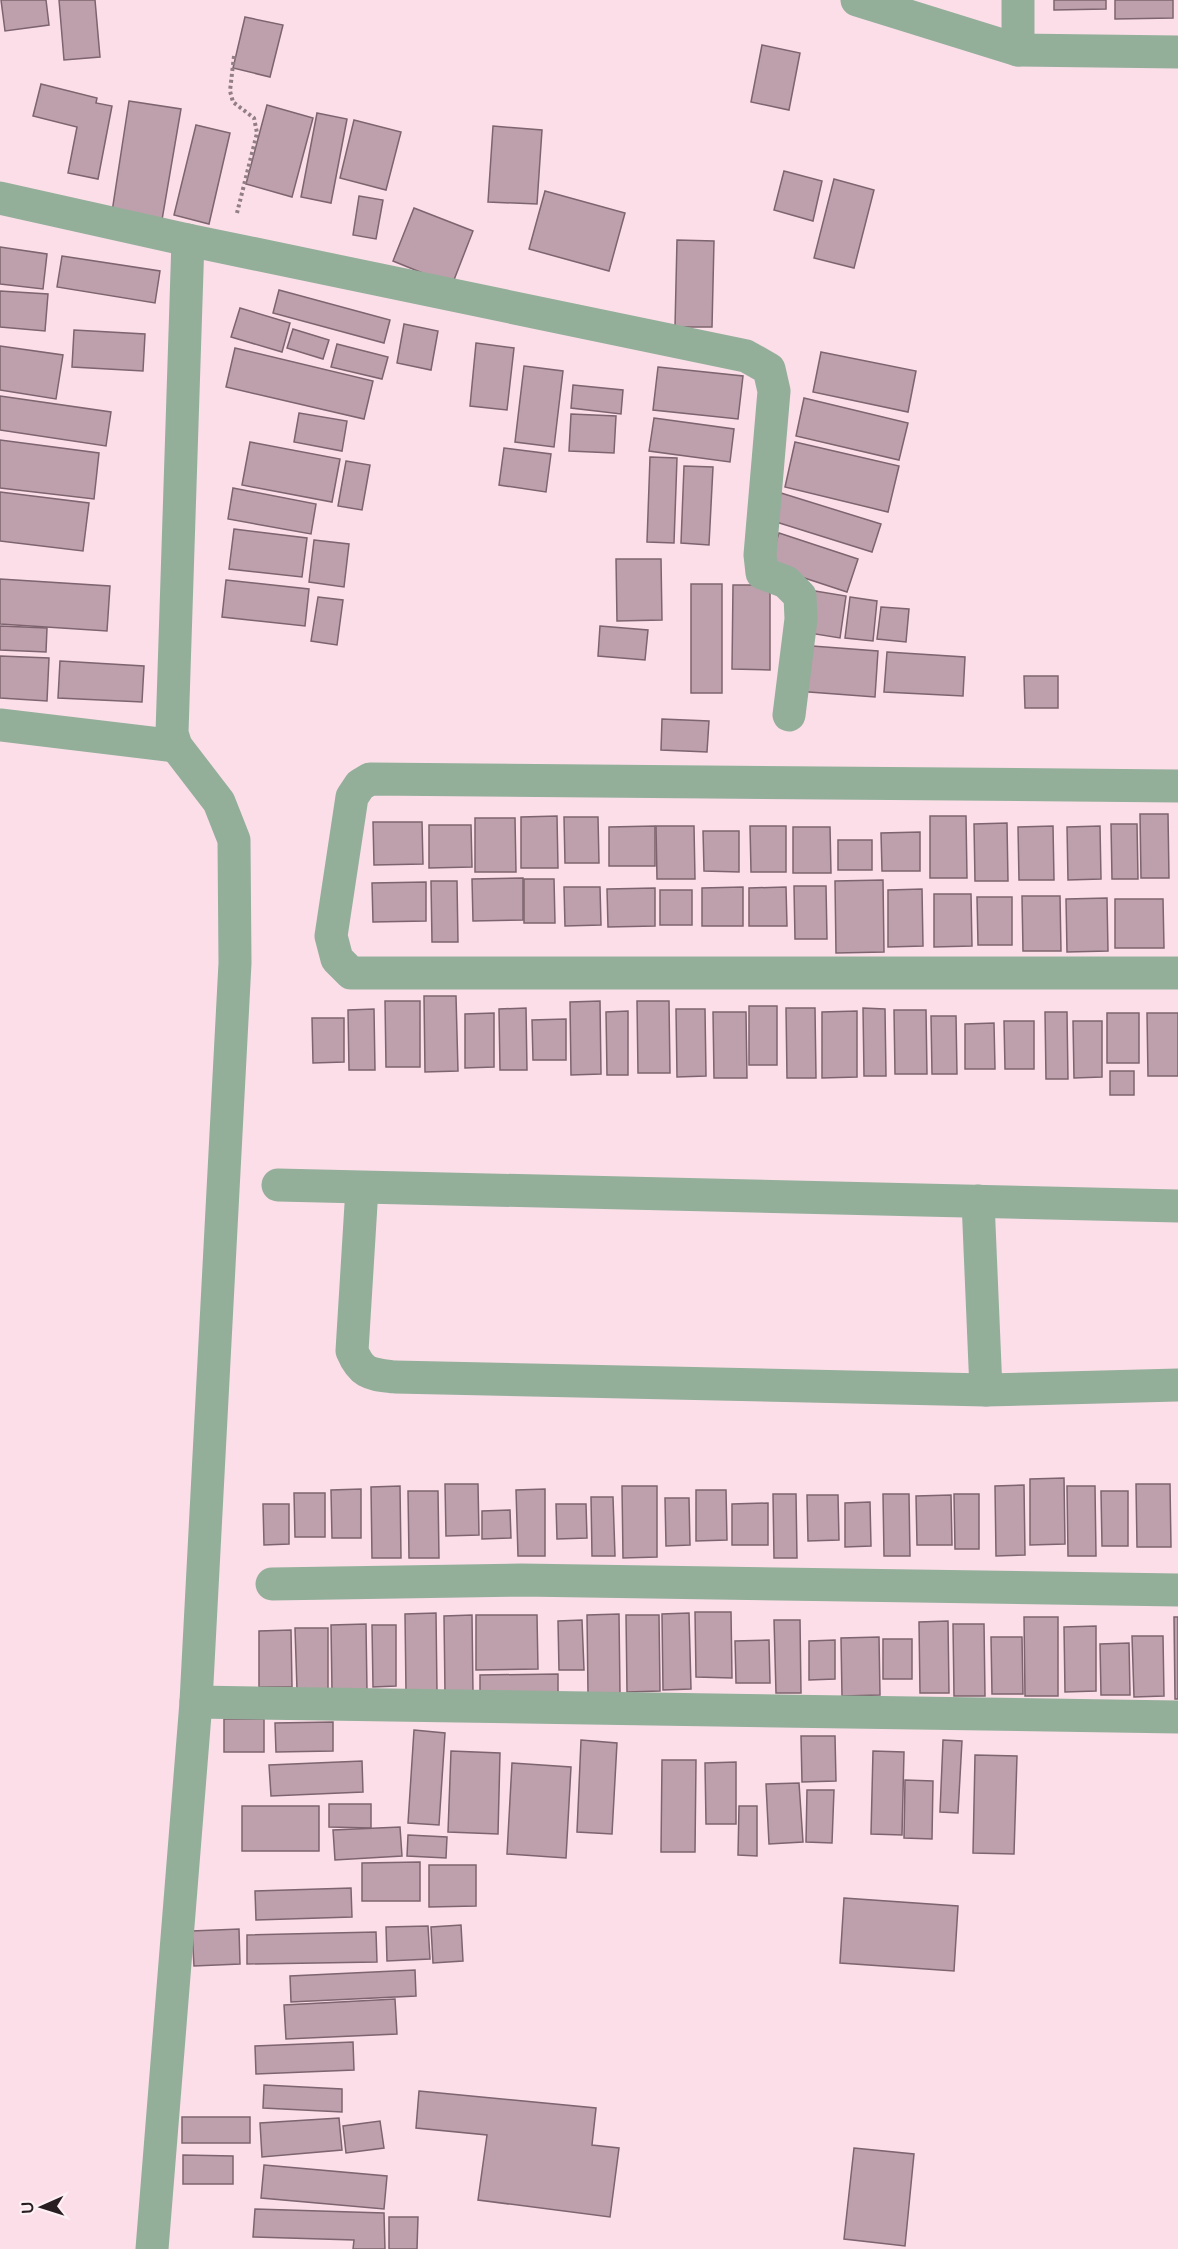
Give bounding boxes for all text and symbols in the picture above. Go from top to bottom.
north arrow [12,2177,72,2237]
text: U [18,2201,38,2214]

